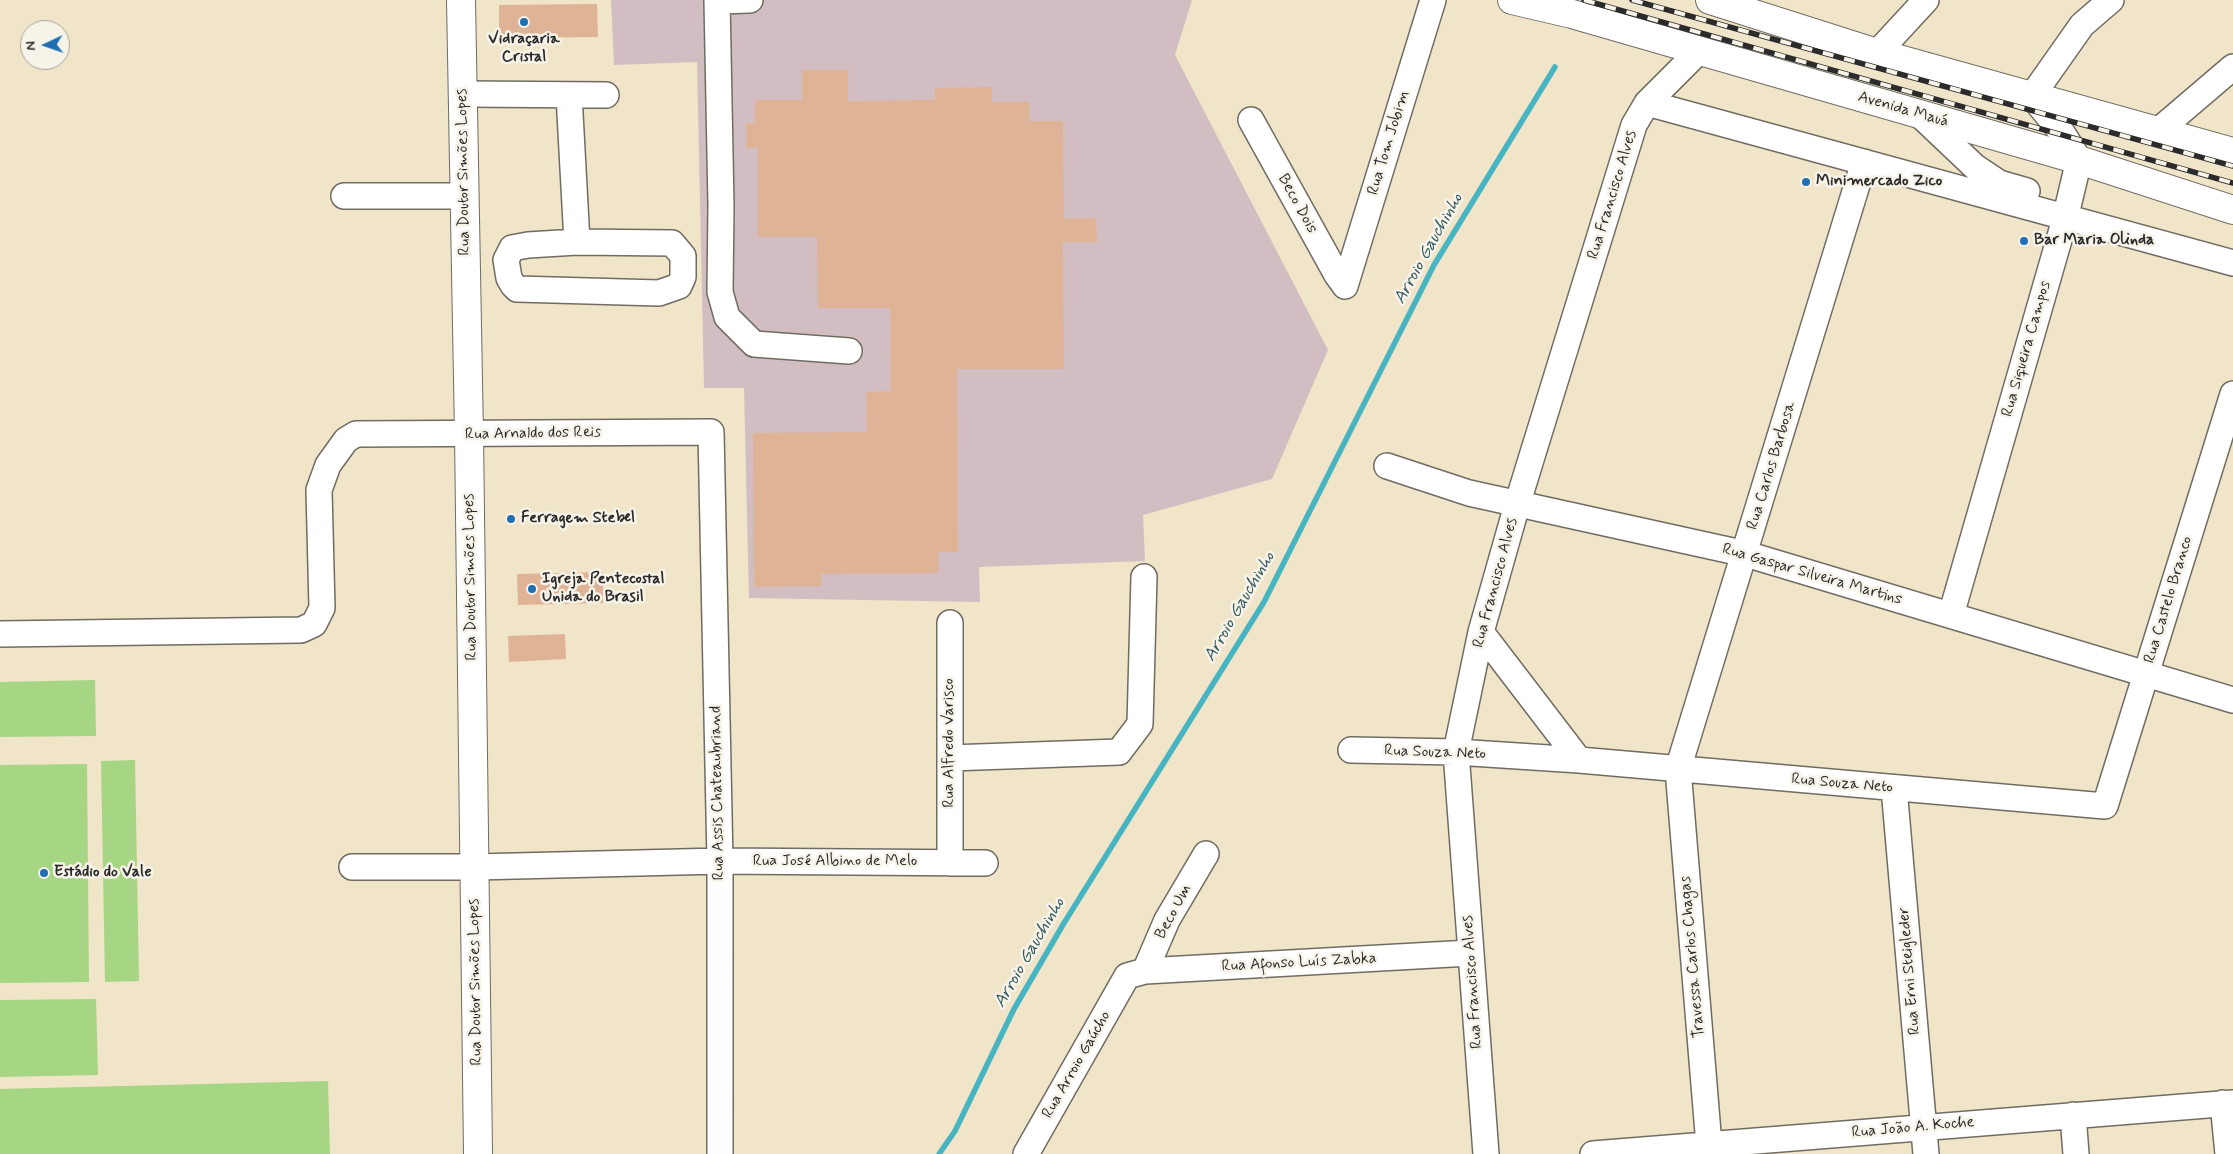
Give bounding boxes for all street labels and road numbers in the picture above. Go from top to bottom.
street label: Rua Doutor Simões Lopes [453,88,475,256]
street label: Rua Tom Jobim [1364,88,1414,198]
street label: Avenida Mauá [1855,88,1951,132]
street label: Rua Francisco Alves [1584,128,1642,262]
street label: Beco Dois [1273,171,1321,237]
street label: Rua Siqueira Campos [1998,279,2056,419]
street label: Rua Carlos Barbosa [1743,400,1801,532]
street label: Rua Arnaldo dos Reis [465,423,601,445]
street label: Rua Doutor Simões Lopes [460,493,482,661]
street label: Rua Francisco Alves [1469,516,1523,650]
street label: Rua Castelo Branco [2141,534,2197,666]
street label: Rua Gaspar Silveira Martins [1720,540,1904,610]
street label: Rua Alfredo Varisco [940,678,960,808]
street label: Rua Assis Chateaubriand [707,706,729,880]
street label: Rua Souza Neto [1384,742,1486,764]
street label: Rua Souza Neto [1790,770,1894,798]
street label: Rua José Albino de Melo [753,852,917,872]
street label: Travessa Carlos Chagas [1676,875,1710,1039]
street label: Beco Um [1152,881,1196,943]
street label: Rua Doutor Simões Lopes [465,898,487,1066]
street label: Rua Erni Steigleder [1895,906,1925,1036]
street label: Rua Francisco Alves [1459,914,1487,1050]
street label: Rua Afonso Luís Zabka [1221,949,1377,977]
street label: Rua Arroio Gaúcho [1038,1008,1116,1122]
street label: Rua João A. Koche [1851,1113,1975,1143]

